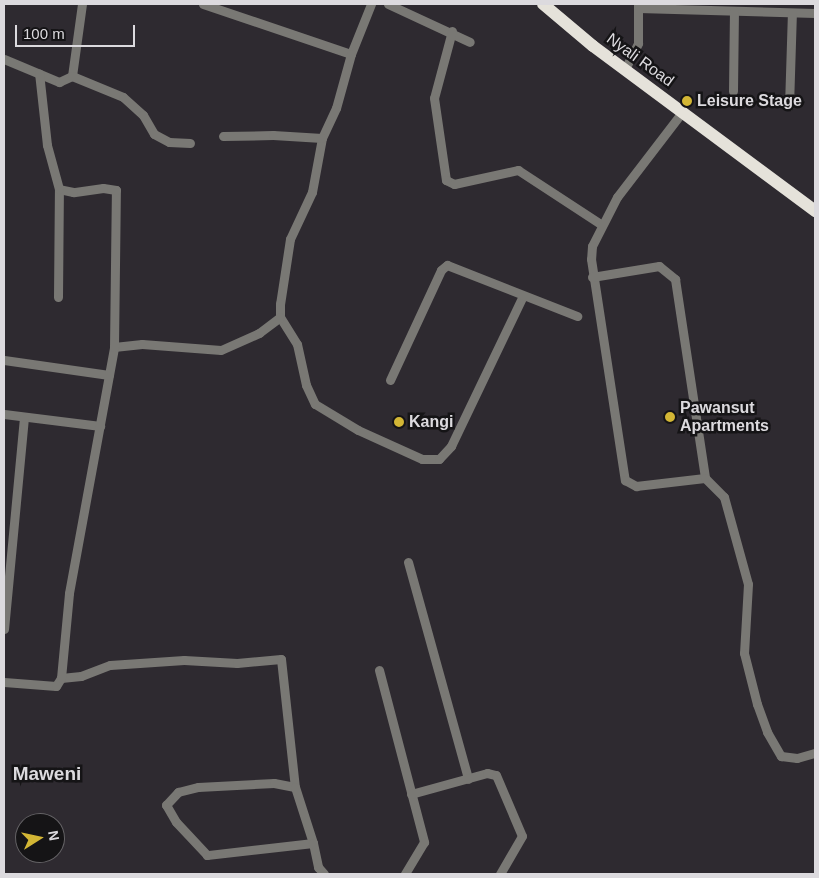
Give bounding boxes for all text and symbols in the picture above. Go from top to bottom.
scale bar [18,15,138,47]
text: 100 m [23,25,65,42]
street label: Nyali Road [603,29,677,91]
place label: Leisure Stage [697,91,802,111]
marker: Leisure Stage [681,95,693,107]
place label: Pawansut Apartments [680,398,769,436]
marker: Pawansut Apartments [664,411,676,423]
place label: Kangi [409,412,453,432]
marker: Kangi [393,416,405,428]
district label: Maweni [13,763,81,785]
north arrow [15,813,65,863]
text: N [45,829,63,842]

